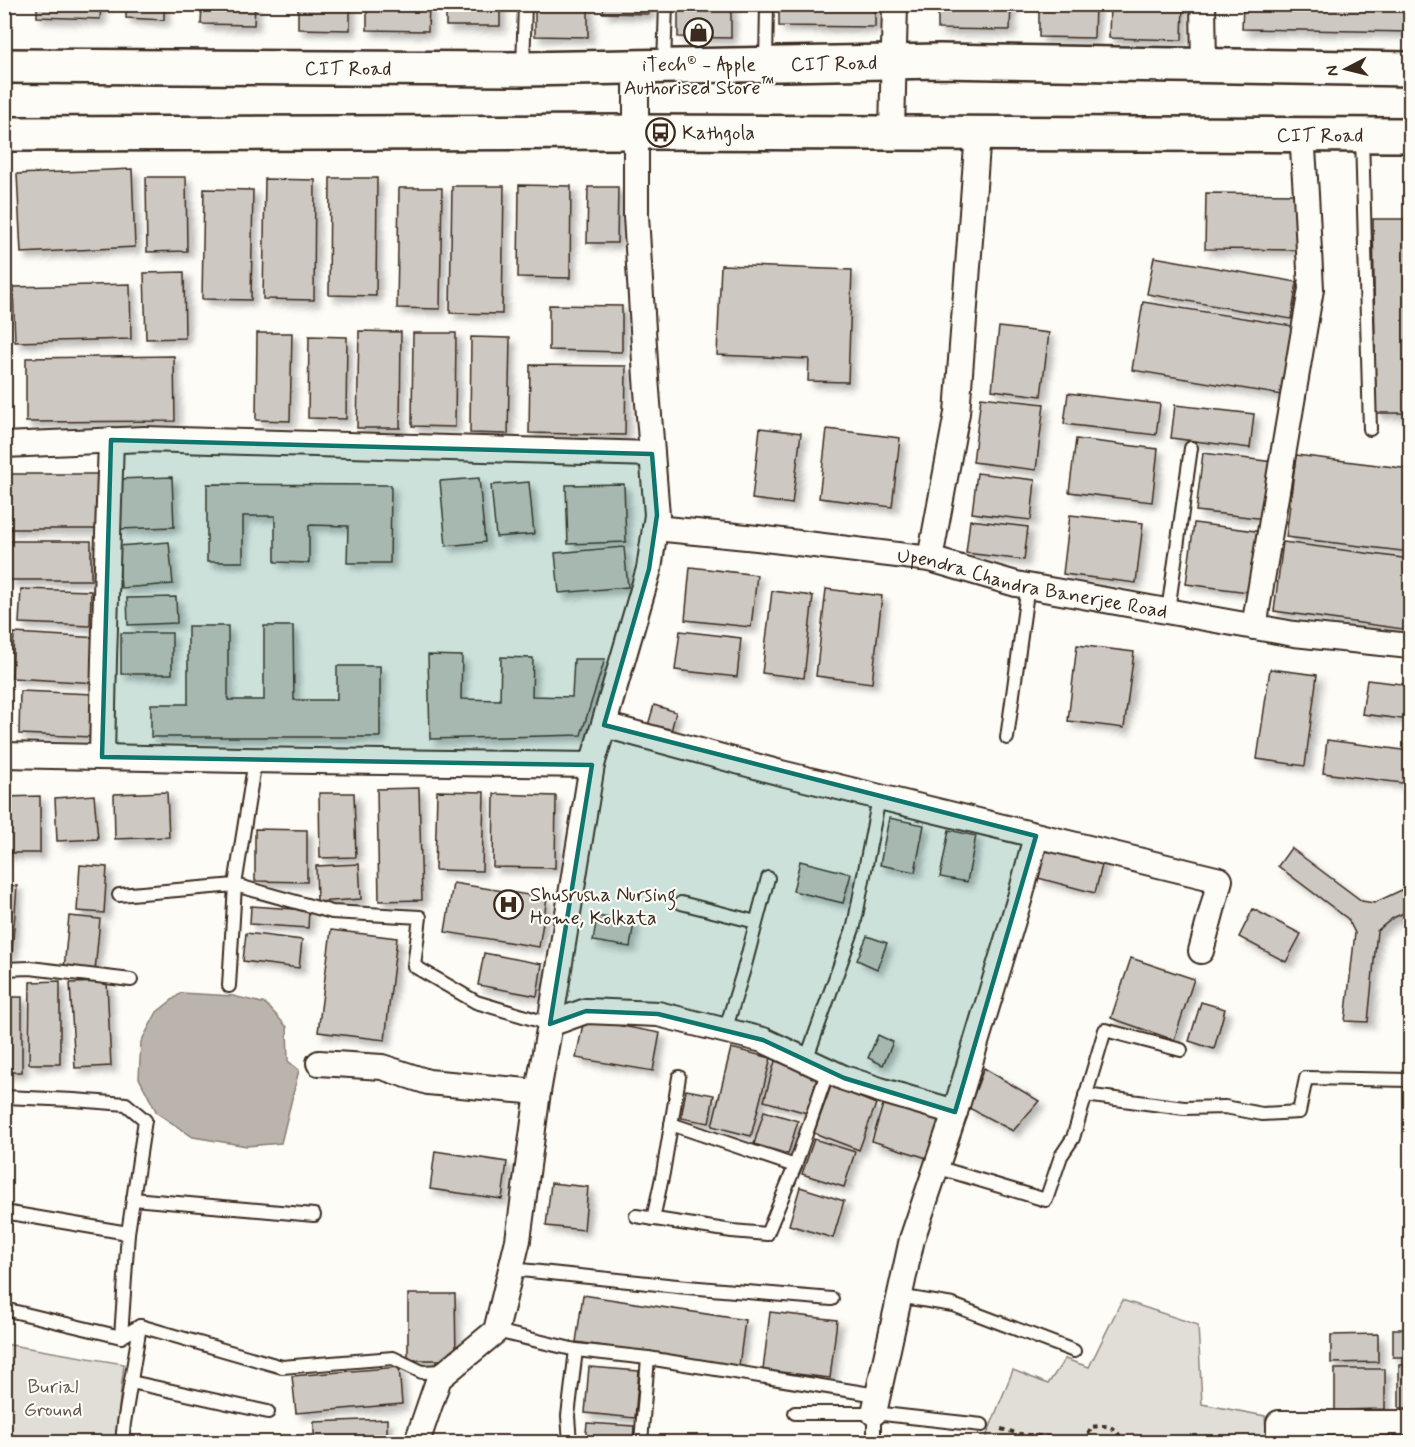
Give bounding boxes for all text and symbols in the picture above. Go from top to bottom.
shop icon: iTech® - Apple Authorised Store™ [683,17,715,49]
north arrow [1316,39,1376,99]
street label: CIT Road [790,50,878,79]
place label: iTech® - Apple Authorised Store™ [624,52,774,102]
street label: CIT Road [304,56,392,83]
text: N [1322,64,1344,77]
bus stop icon: Kathgola [645,116,677,148]
place label: Kathgola [682,120,755,147]
street label: CIT Road [1276,122,1363,150]
street label: Upendra Chandra Banerjee Road [896,543,1170,626]
place label: Shusrusha Nursing Home, Kolkata [530,882,676,932]
hospital icon: Shusrusha Nursing Home, Kolkata [493,889,525,921]
park label: Burial Ground [24,1374,82,1424]

